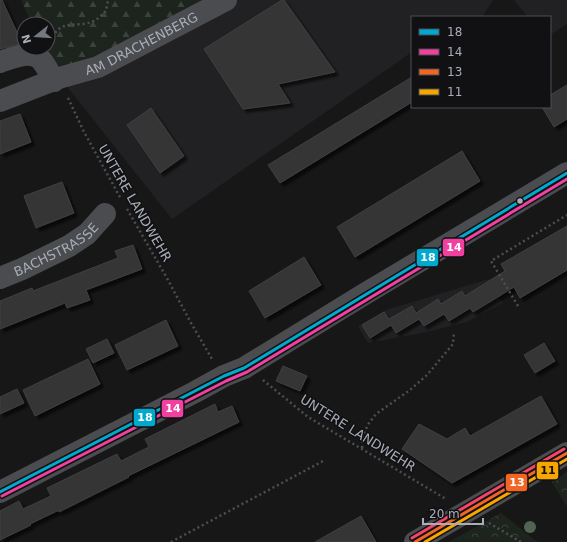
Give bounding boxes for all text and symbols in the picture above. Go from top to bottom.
street label: AM DRACHENBERG [83,9,200,78]
north arrow [16,16,56,56]
legend [411,16,551,108]
text: 18 [447,25,462,39]
text: N [19,32,34,45]
text: 14 [447,45,462,59]
text: 13 [447,65,462,79]
text: 11 [447,85,462,99]
street label: UNTERE LANDWEHR [95,142,175,264]
unlabelled marker [515,196,525,206]
street label: BACHSTRASSE [12,220,101,279]
line badge: 14 [442,238,465,257]
text: 14 [446,241,462,254]
line badge: 18 [416,248,439,267]
text: 18 [420,251,436,264]
street label: UNTERE LANDWEHR [298,391,418,475]
line badge: 14 [161,399,184,418]
text: 14 [165,402,181,415]
line badge: 18 [133,408,156,427]
text: 18 [137,411,153,424]
line badge: 11 [536,461,559,480]
text: 11 [540,464,556,477]
line badge: 13 [505,473,528,492]
text: 13 [509,476,525,489]
scale bar [423,500,483,526]
text: 20 m [429,507,460,521]

